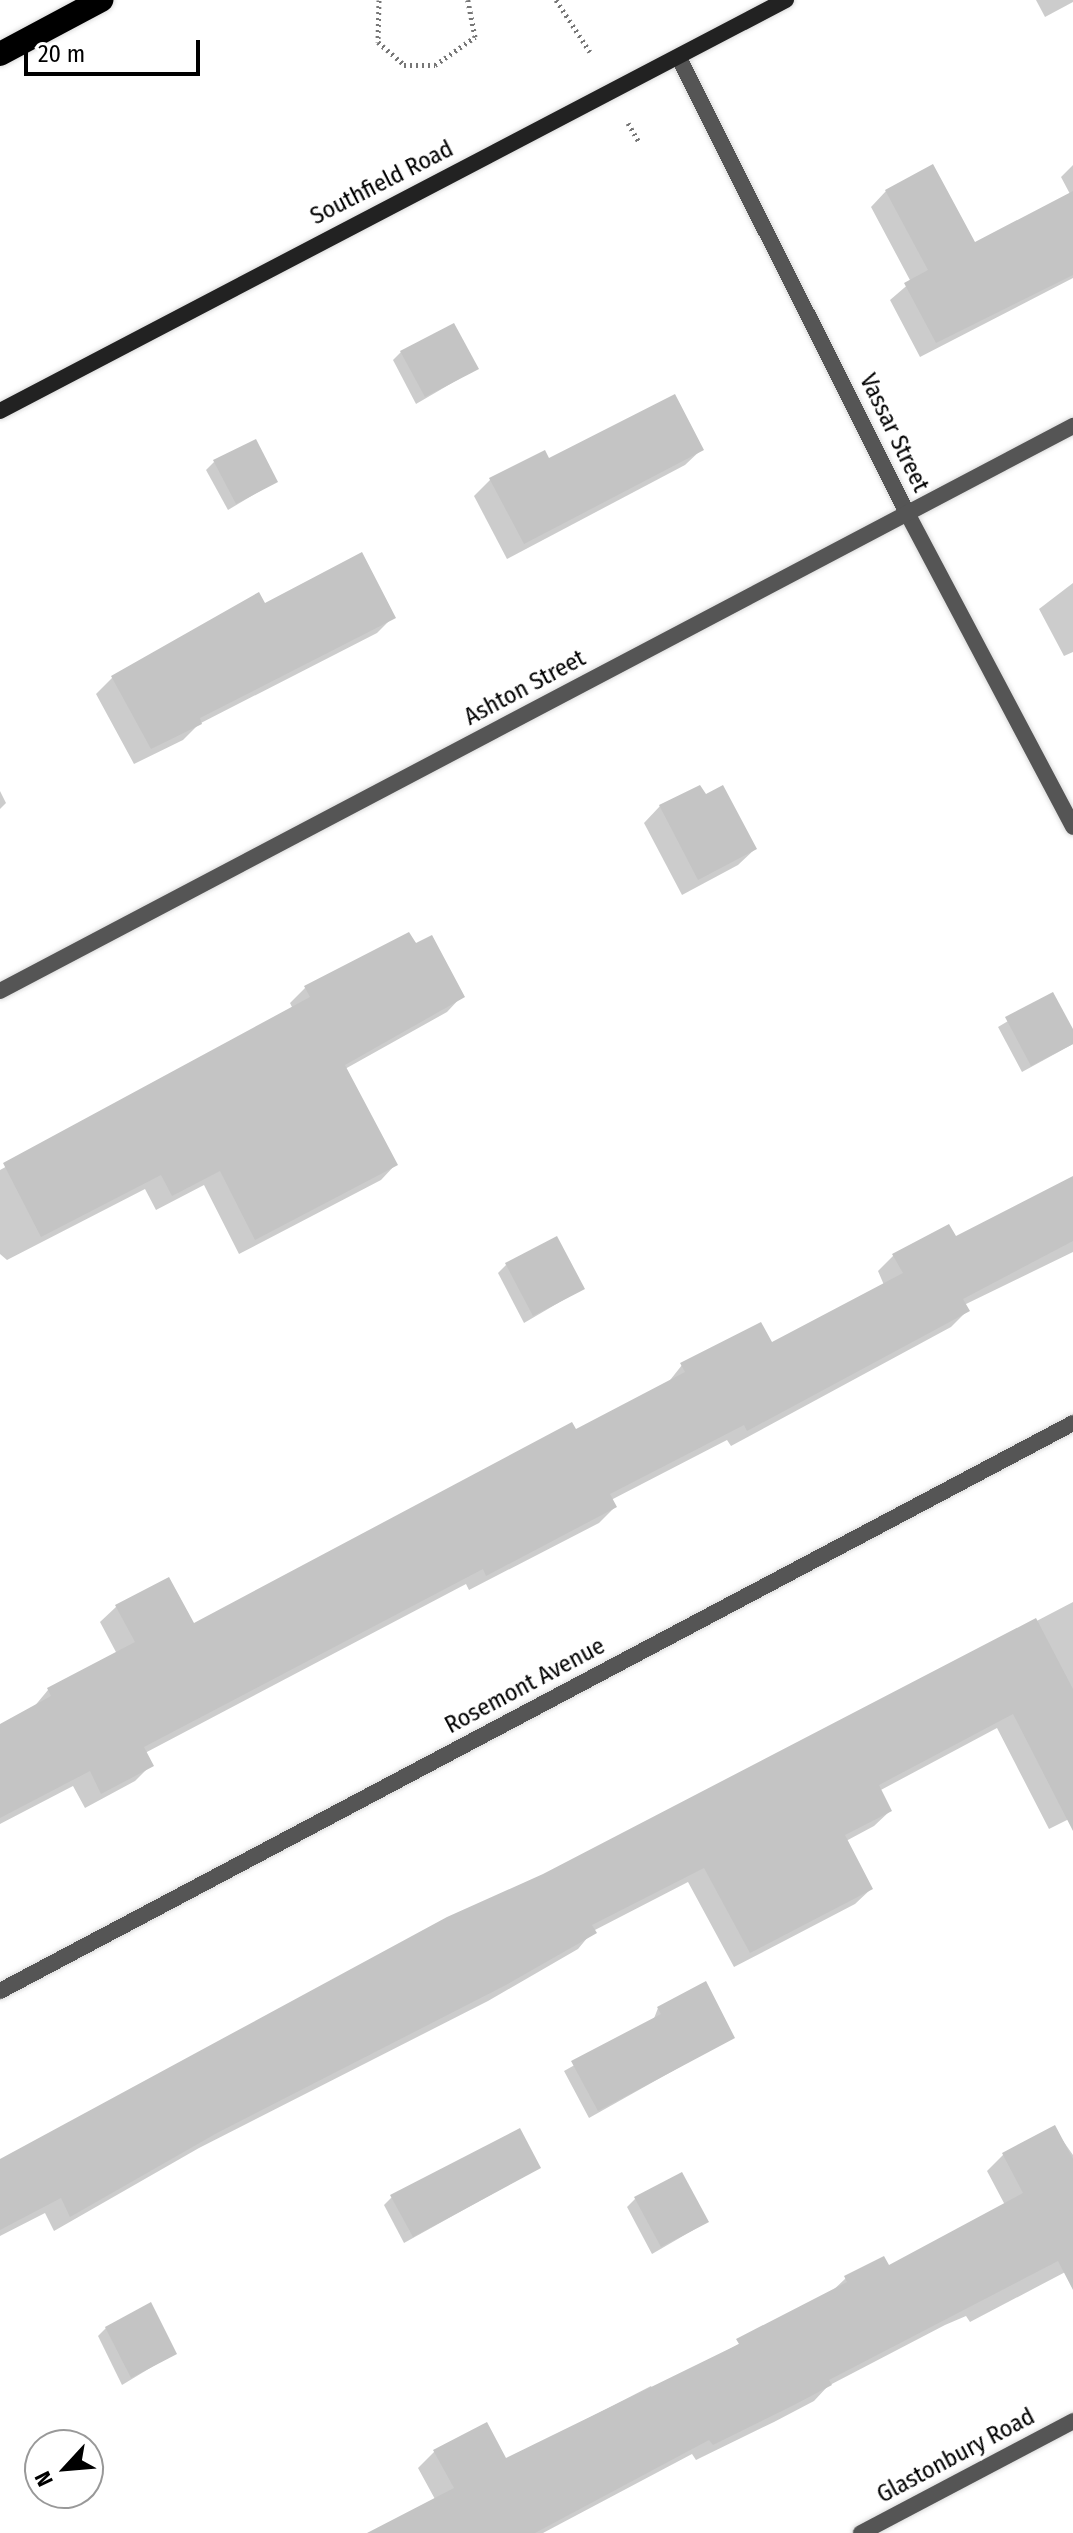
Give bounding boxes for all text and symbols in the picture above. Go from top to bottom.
scale bar [28,24,204,74]
text: 20 m [38,40,85,68]
street label: Southfield Road [306,135,458,231]
street label: Vassar Street [853,369,935,497]
street label: Ashton Street [460,644,590,732]
street label: Rosemont Avenue [440,1632,610,1740]
street label: Glastonbury Road [872,2402,1040,2510]
north arrow [24,2429,104,2509]
text: N [29,2467,59,2491]

